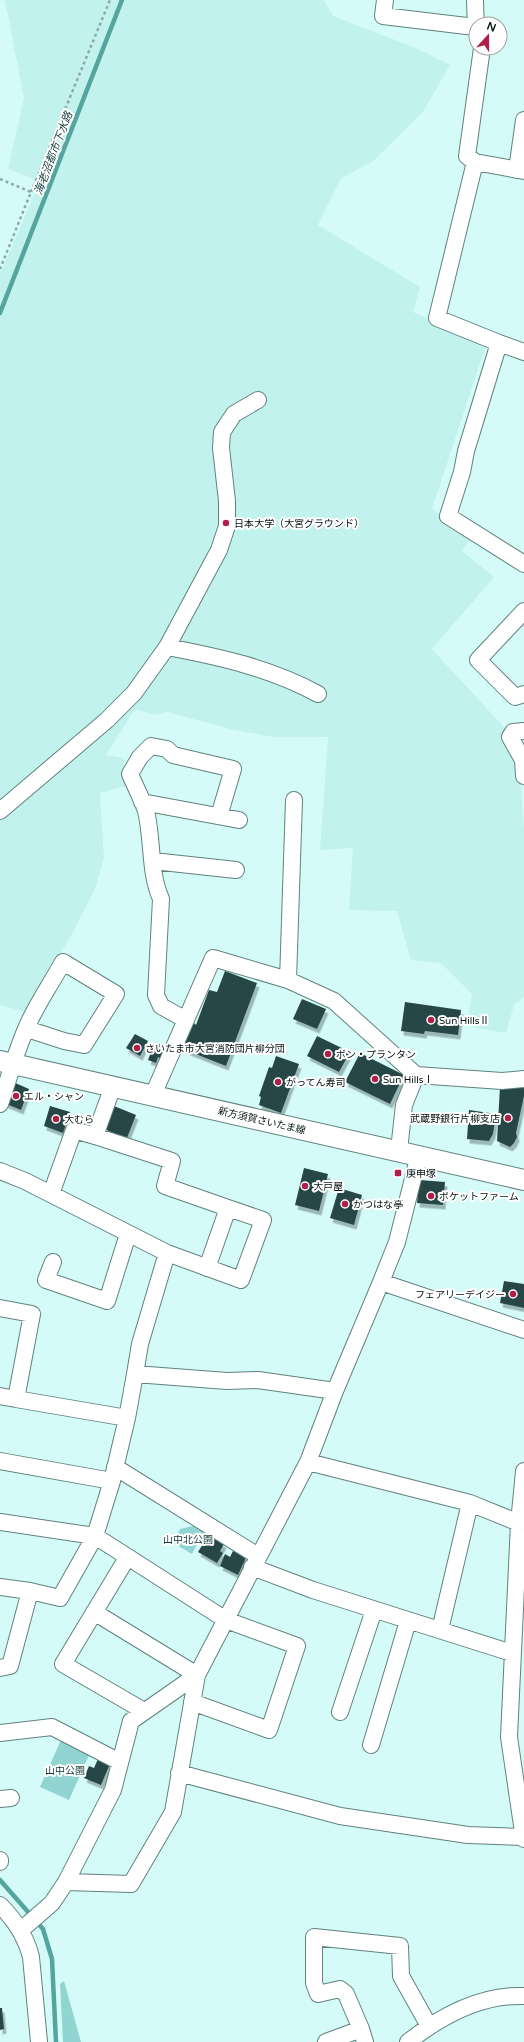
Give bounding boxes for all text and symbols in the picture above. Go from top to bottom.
north arrow [468,16,508,56]
text: N [485,19,498,35]
water label: 海老沼都市下水路 [32,109,76,197]
marker: 日本大学（大宮グラウンド） [221,518,231,528]
place label: 日本大学（大宮グラウンド） [234,518,364,530]
marker: Sun HillsⅡ [426,1015,436,1025]
place label: Sun HillsⅡ [439,1015,490,1027]
marker: さいたま市大宮消防団片柳分団 [132,1043,142,1053]
place label: さいたま市大宮消防団片柳分団 [145,1043,285,1055]
marker: ボン・プランタン [323,1049,333,1059]
place label: ボン・プランタン [336,1049,416,1061]
marker: Sun HillsⅠ [370,1074,380,1084]
place label: Sun HillsⅠ [383,1074,434,1086]
marker: がってん寿司 [273,1077,283,1087]
place label: がってん寿司 [286,1077,346,1089]
marker: エル・シャン [11,1091,21,1101]
place label: エル・シャン [24,1091,84,1103]
street label: 新方須賀さいたま線 [217,1105,307,1137]
place label: 武蔵野銀行片柳支店 [410,1113,500,1125]
marker: 武蔵野銀行片柳支店 [503,1113,513,1123]
marker: 大むら [51,1114,61,1124]
place label: 大むら [64,1114,94,1126]
marker: 庚申塚 [393,1168,403,1178]
place label: 庚申塚 [406,1168,436,1180]
marker: 大戸屋 [300,1181,310,1191]
place label: 大戸屋 [313,1181,343,1193]
marker: ポケットファーム [426,1191,436,1201]
place label: ポケットファーム [439,1191,519,1203]
marker: かつはな亭 [340,1199,350,1209]
place label: かつはな亭 [353,1199,403,1211]
place label: フェアリーデイジー [415,1289,505,1301]
marker: フェアリーデイジー [508,1289,518,1299]
park label: 山中北公園 [163,1534,213,1546]
park label: 山中公園 [45,1765,85,1777]

